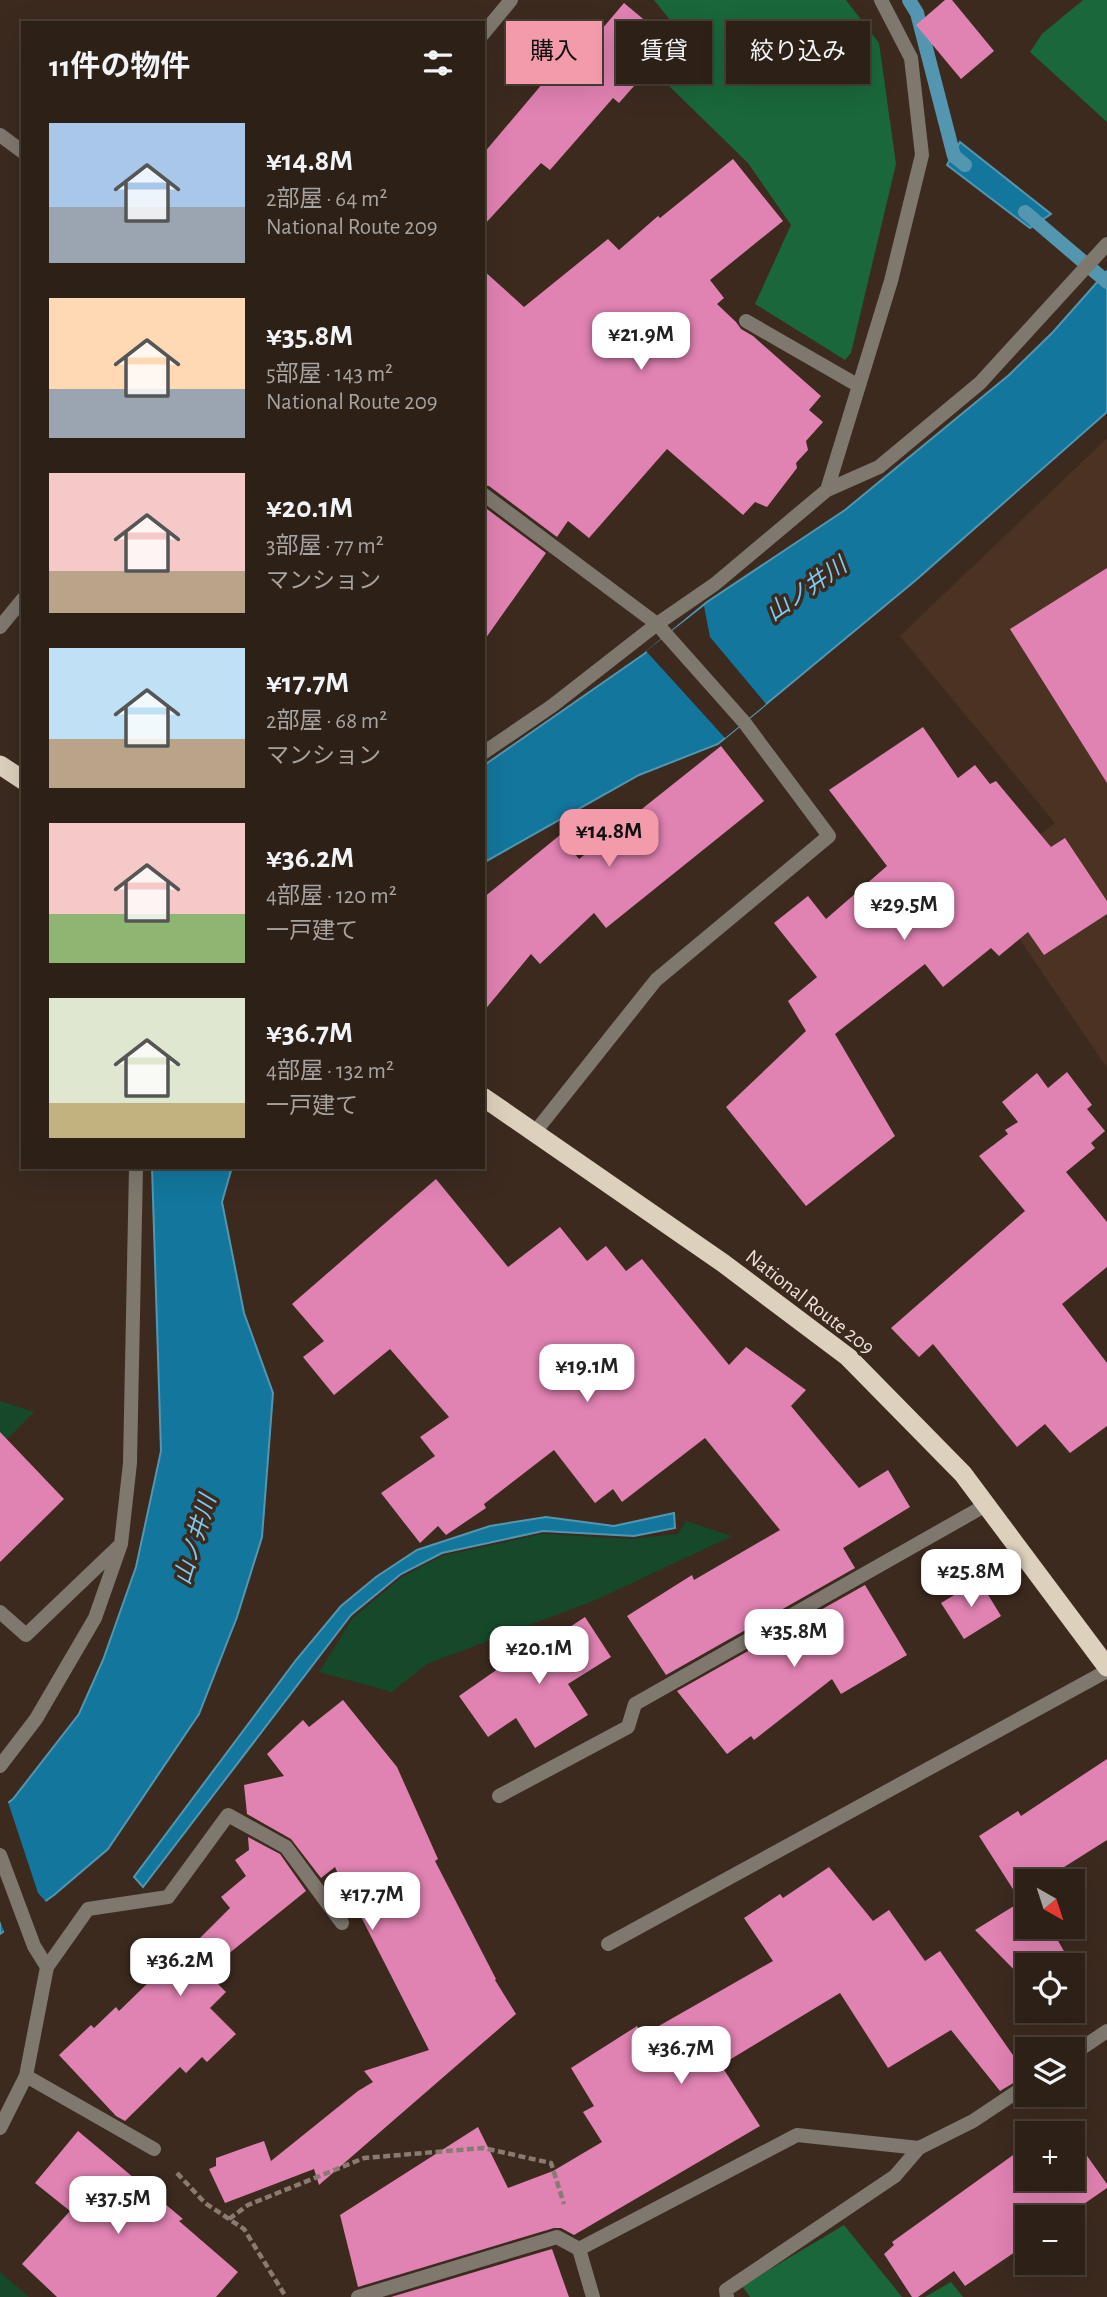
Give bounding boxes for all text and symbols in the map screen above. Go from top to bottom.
chip: 購入 [506,21,602,84]
chip: 賃貸 [616,21,712,84]
chip: 絞り込み [726,21,870,84]
icon: filters [419,44,457,82]
text: 11件の物件 [49,52,191,82]
text: ¥14.8M [266,146,353,176]
icon: home [105,151,189,235]
text: 2部屋 · 64 m² [266,188,387,211]
text: National Route 209 [266,216,438,239]
pin: ¥21.9M [584,312,698,372]
text: ¥35.8M [266,321,353,351]
text: ¥21.9M [608,323,674,346]
icon: home [105,326,189,410]
text: 5部屋 · 143 m² [266,363,393,386]
text: National Route 209 [266,391,438,414]
text: ¥20.1M [266,493,353,523]
icon: home [105,501,189,585]
text: 3部屋 · 77 m² [266,535,384,558]
water label: 山ノ井川 [762,551,854,626]
text: マンション [266,570,381,593]
text: ¥17.7M [266,668,349,698]
icon: home [105,676,189,760]
text: 2部屋 · 68 m² [266,710,387,733]
text: マンション [266,745,381,768]
pin: ¥14.8M [552,810,666,869]
text: ¥14.8M [576,820,642,843]
text: ¥36.2M [266,843,354,873]
icon: home [105,851,189,935]
pin: ¥29.5M [847,883,961,942]
text: 4部屋 · 120 m² [266,885,397,908]
text: ¥29.5M [870,893,938,916]
text: 一戸建て [266,920,358,943]
text: ¥36.7M [266,1018,353,1048]
icon: home [105,1026,189,1110]
text: 4部屋 · 132 m² [266,1060,394,1083]
text: 一戸建て [266,1095,358,1118]
street label: National Route 209 [742,1245,878,1359]
pin: ¥19.1M [530,1344,644,1404]
text: ¥19.1M [555,1355,619,1378]
water label: 山ノ井川 [170,1489,221,1587]
pin: ¥25.8M [914,1550,1028,1609]
text: ¥25.8M [937,1560,1005,1583]
pin: ¥35.8M [737,1610,851,1669]
text: ¥35.8M [761,1620,827,1643]
pin: ¥20.1M [482,1626,596,1686]
text: ¥20.1M [506,1637,572,1660]
north arrow [1015,1869,1085,1939]
map controls [1015,1869,1085,2275]
pin: ¥17.7M [315,1872,429,1932]
text: ¥17.7M [340,1883,404,1906]
pin: ¥36.2M [123,1938,237,1998]
text: ¥36.2M [146,1949,214,1972]
button: locate [1015,1953,1085,2023]
pin: ¥36.7M [624,2026,738,2086]
text: ¥36.7M [648,2037,714,2060]
button: layers [1015,2037,1085,2107]
button: + [1015,2121,1085,2191]
pin: ¥37.5M [61,2176,175,2236]
text: ¥37.5M [85,2187,151,2210]
button: − [1015,2205,1085,2275]

